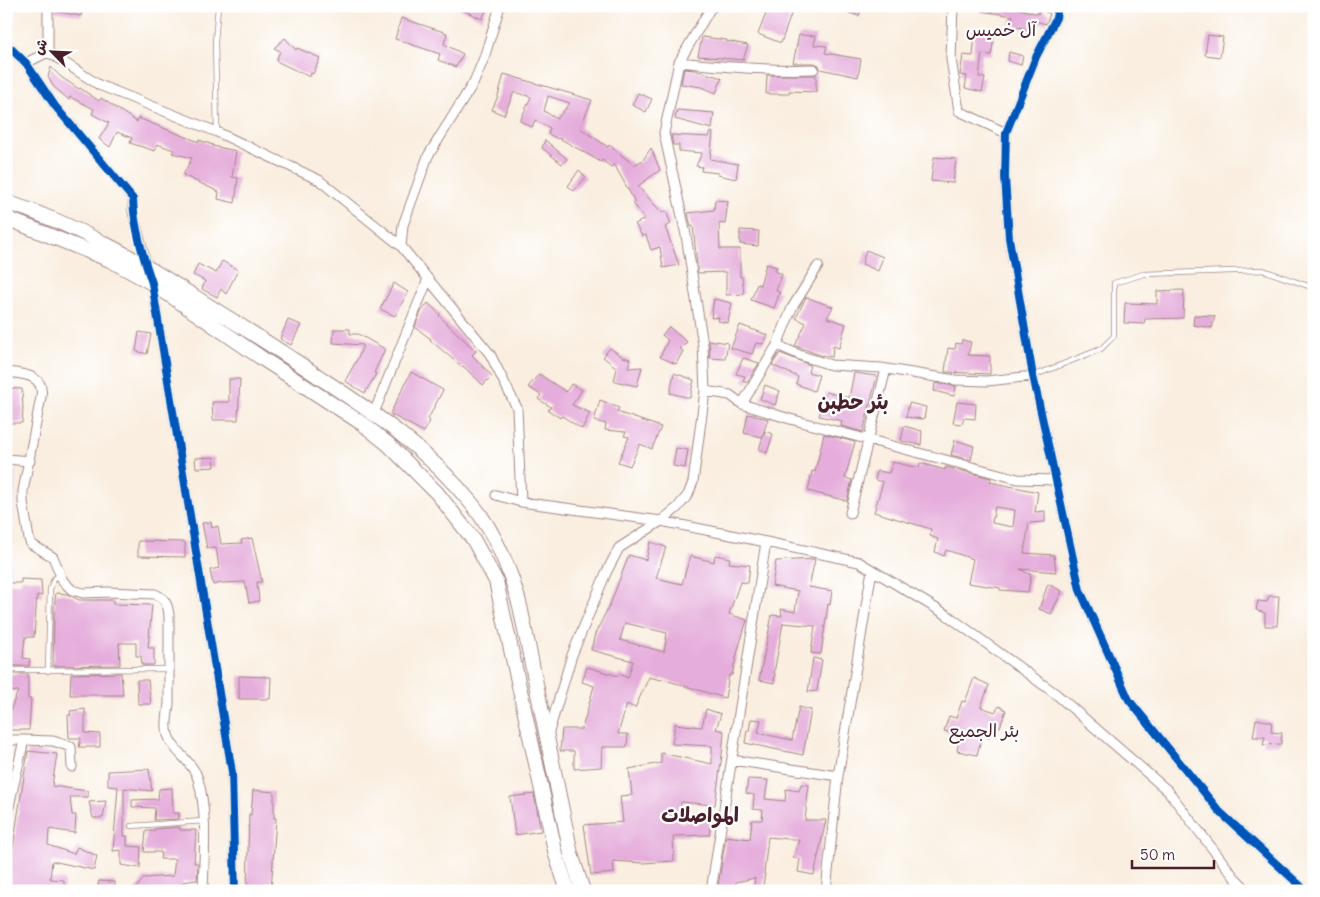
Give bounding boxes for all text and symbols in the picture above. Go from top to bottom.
district label: آل خميس [966,18,1038,41]
north arrow [28,28,78,78]
text: ش [29,36,51,57]
district label: بئر حطبن [818,389,889,415]
district label: بئر الجميع [948,719,1020,744]
district label: المواصلات [661,802,739,828]
scale bar [1132,837,1215,869]
text: 50 m [1140,845,1175,864]

